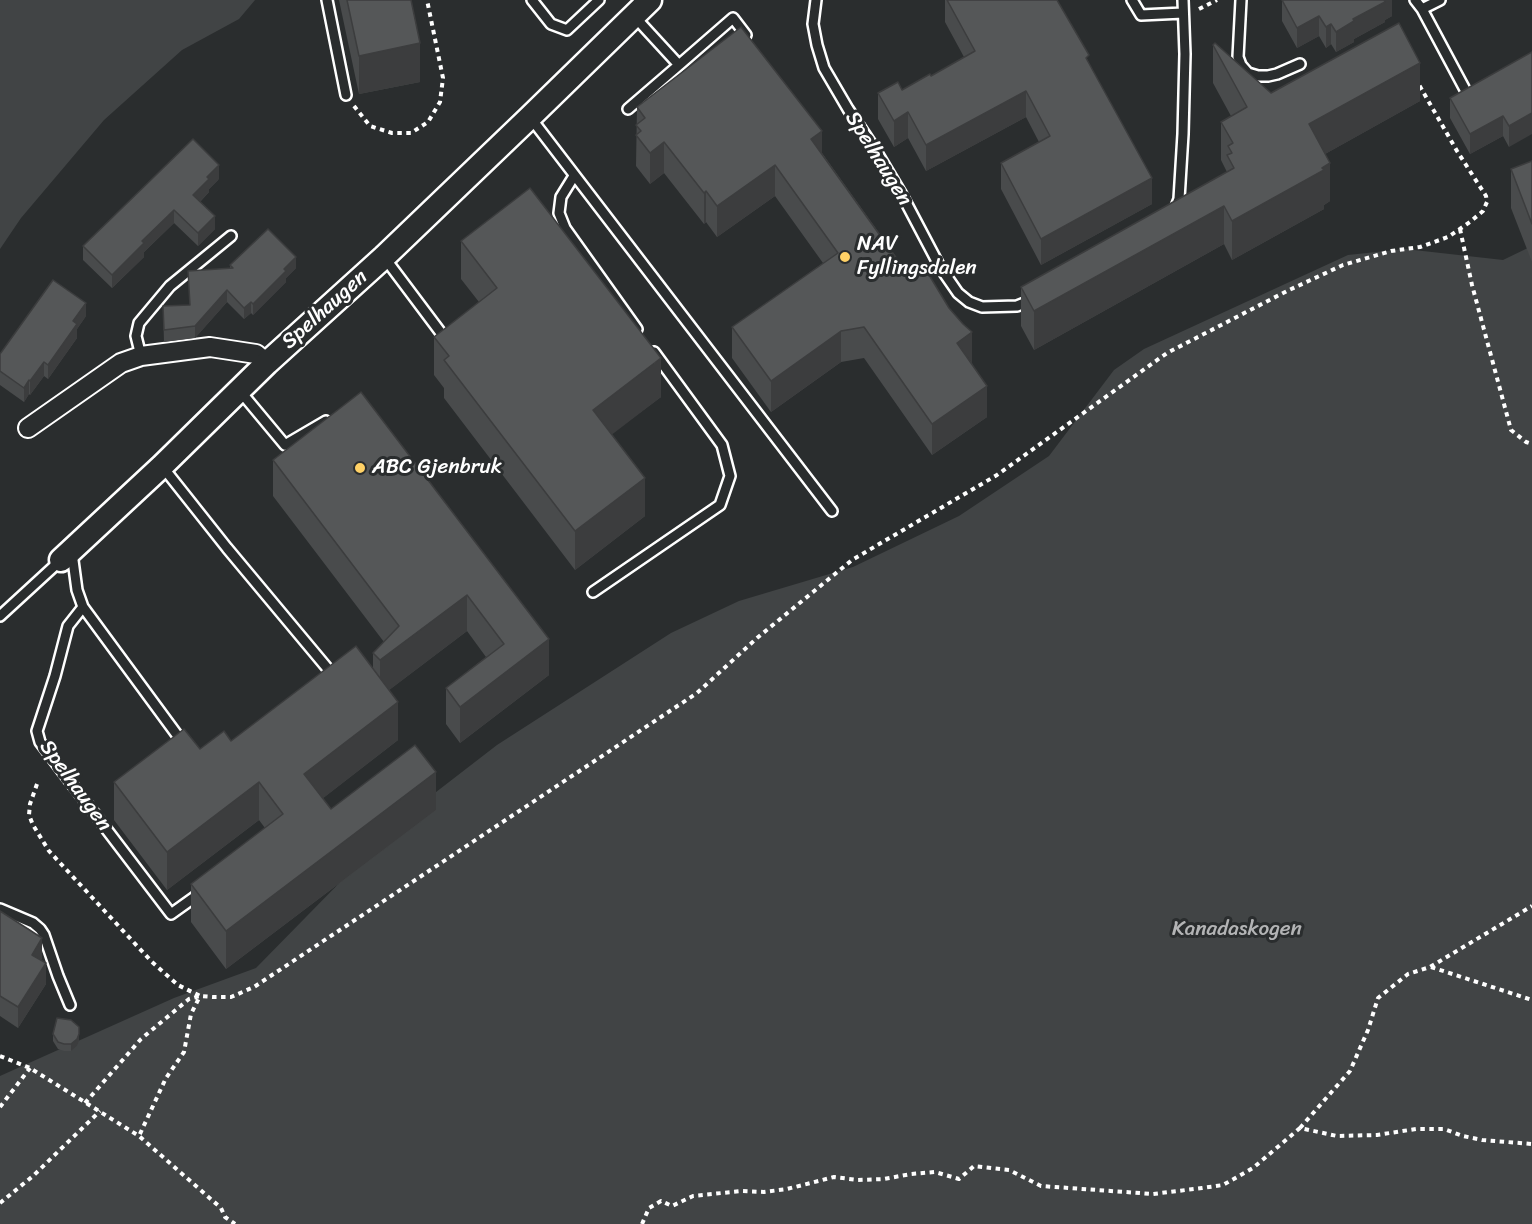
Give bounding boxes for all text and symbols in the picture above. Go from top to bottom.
street label: Spelhaugen [839,107,917,211]
place label: NAV Fyllingsdalen [857,232,977,282]
marker: NAV Fyllingsdalen [838,250,852,264]
street label: Spelhaugen [277,265,373,355]
place label: ABC Gjenbruk [372,455,502,481]
marker: ABC Gjenbruk [353,461,367,475]
street label: Spelhaugen [33,735,117,837]
park label: Kanadaskogen [1172,917,1302,943]

